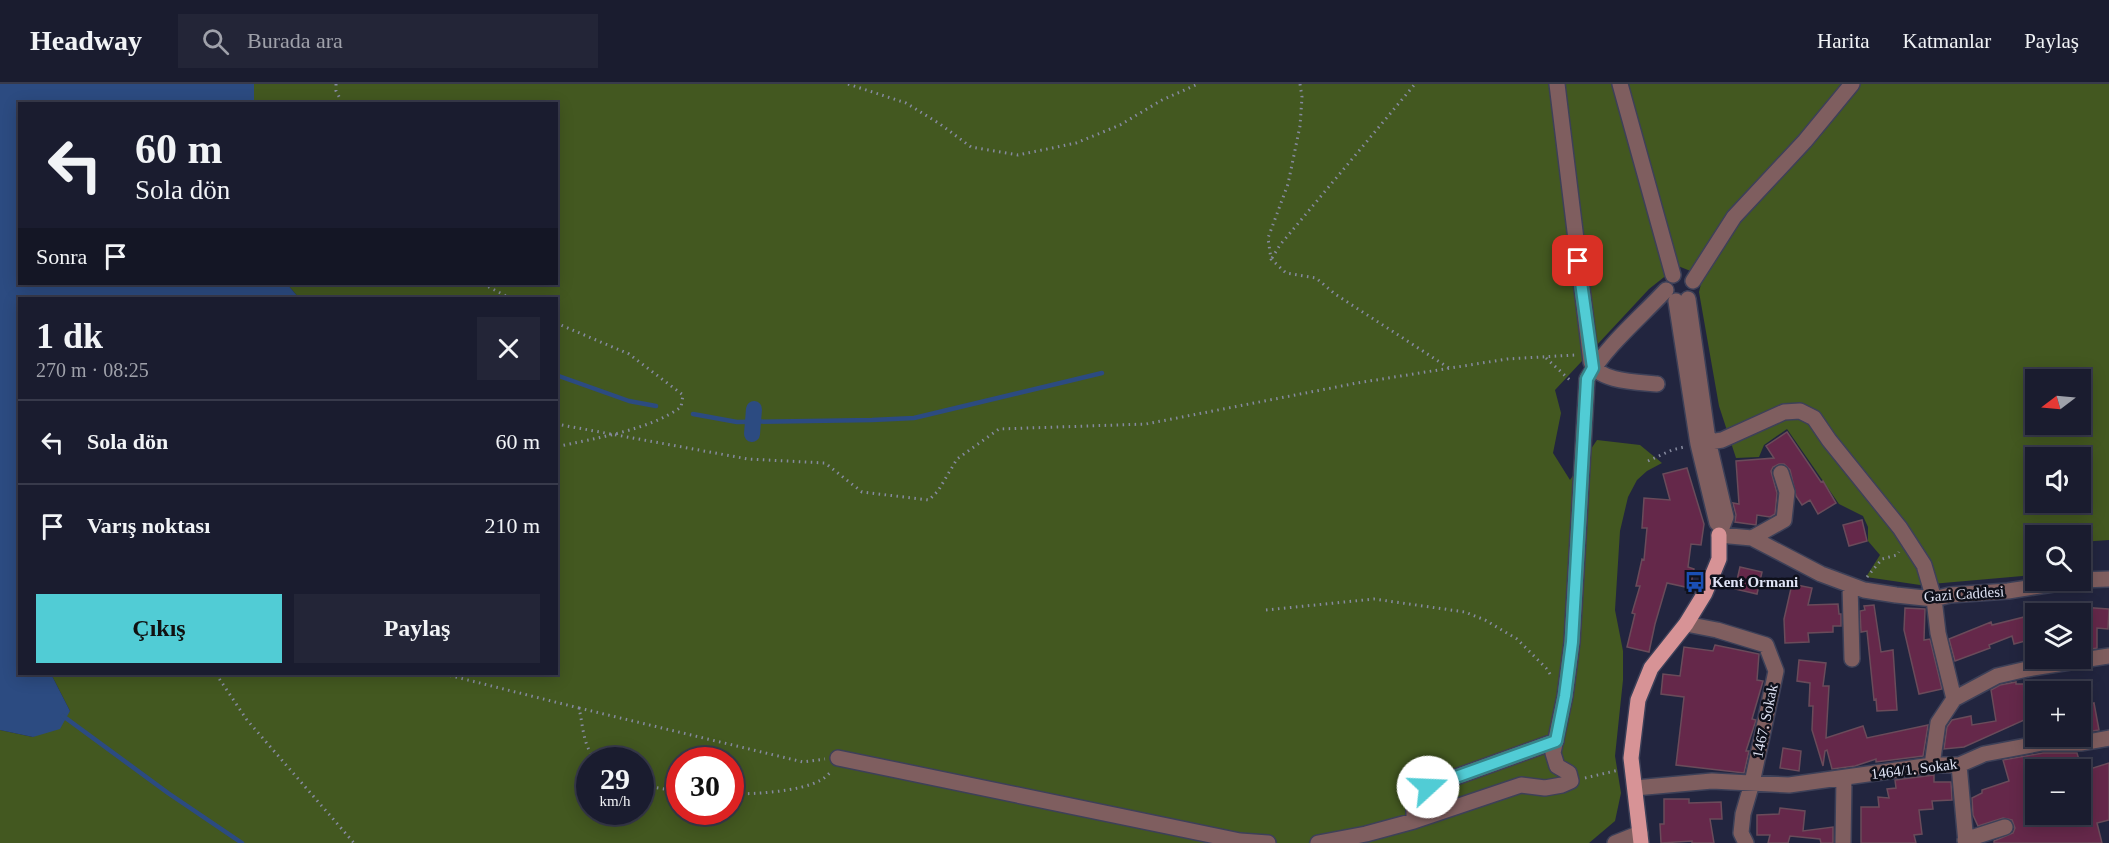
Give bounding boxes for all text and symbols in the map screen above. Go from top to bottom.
search box [178,14,598,68]
text: Headway [30,25,142,56]
icon: search [199,25,232,58]
text: Burada ara [247,28,343,53]
text: Harita [1817,29,1870,53]
text: Katmanlar [1903,29,1991,53]
text: Paylaş [2024,29,2079,53]
icon: left [36,126,114,204]
text: 60 m [135,126,223,172]
text: Sola dön [135,175,230,205]
pin [1552,235,1603,286]
icon: arrive [99,240,132,273]
text: Sonra [36,244,87,269]
icon: arrive [1561,244,1594,277]
text: 1 dk [36,316,103,356]
button: close [477,317,540,380]
text: 270 m · 08:25 [36,359,149,381]
north arrow [2025,369,2091,435]
map controls [2025,369,2091,825]
icon: left [36,426,69,459]
text: Sola dön [87,429,168,454]
text: 60 m [495,429,540,454]
button: sound [2025,447,2091,513]
icon: arrive [36,510,69,543]
text: Varış noktası [87,513,210,538]
text: 210 m [484,513,540,538]
button: search [2025,525,2091,591]
bus stop icon: Kent Ormani [1683,570,1707,594]
place label: Kent Ormani [1712,574,1798,590]
street label: Gazi Caddesi [1923,583,2005,605]
button: Çıkış [36,594,282,663]
button: Paylaş [294,594,540,663]
button: layers [2025,603,2091,669]
button: + [2025,681,2091,747]
street label: 1467. Sokak [1749,682,1781,759]
speed limit sign: 30 [666,747,744,825]
position arrow [1396,755,1460,819]
street label: 1464/1. Sokak [1870,756,1958,782]
button: − [2025,759,2091,825]
text: 29 [600,762,630,795]
text: km/h [600,793,630,809]

